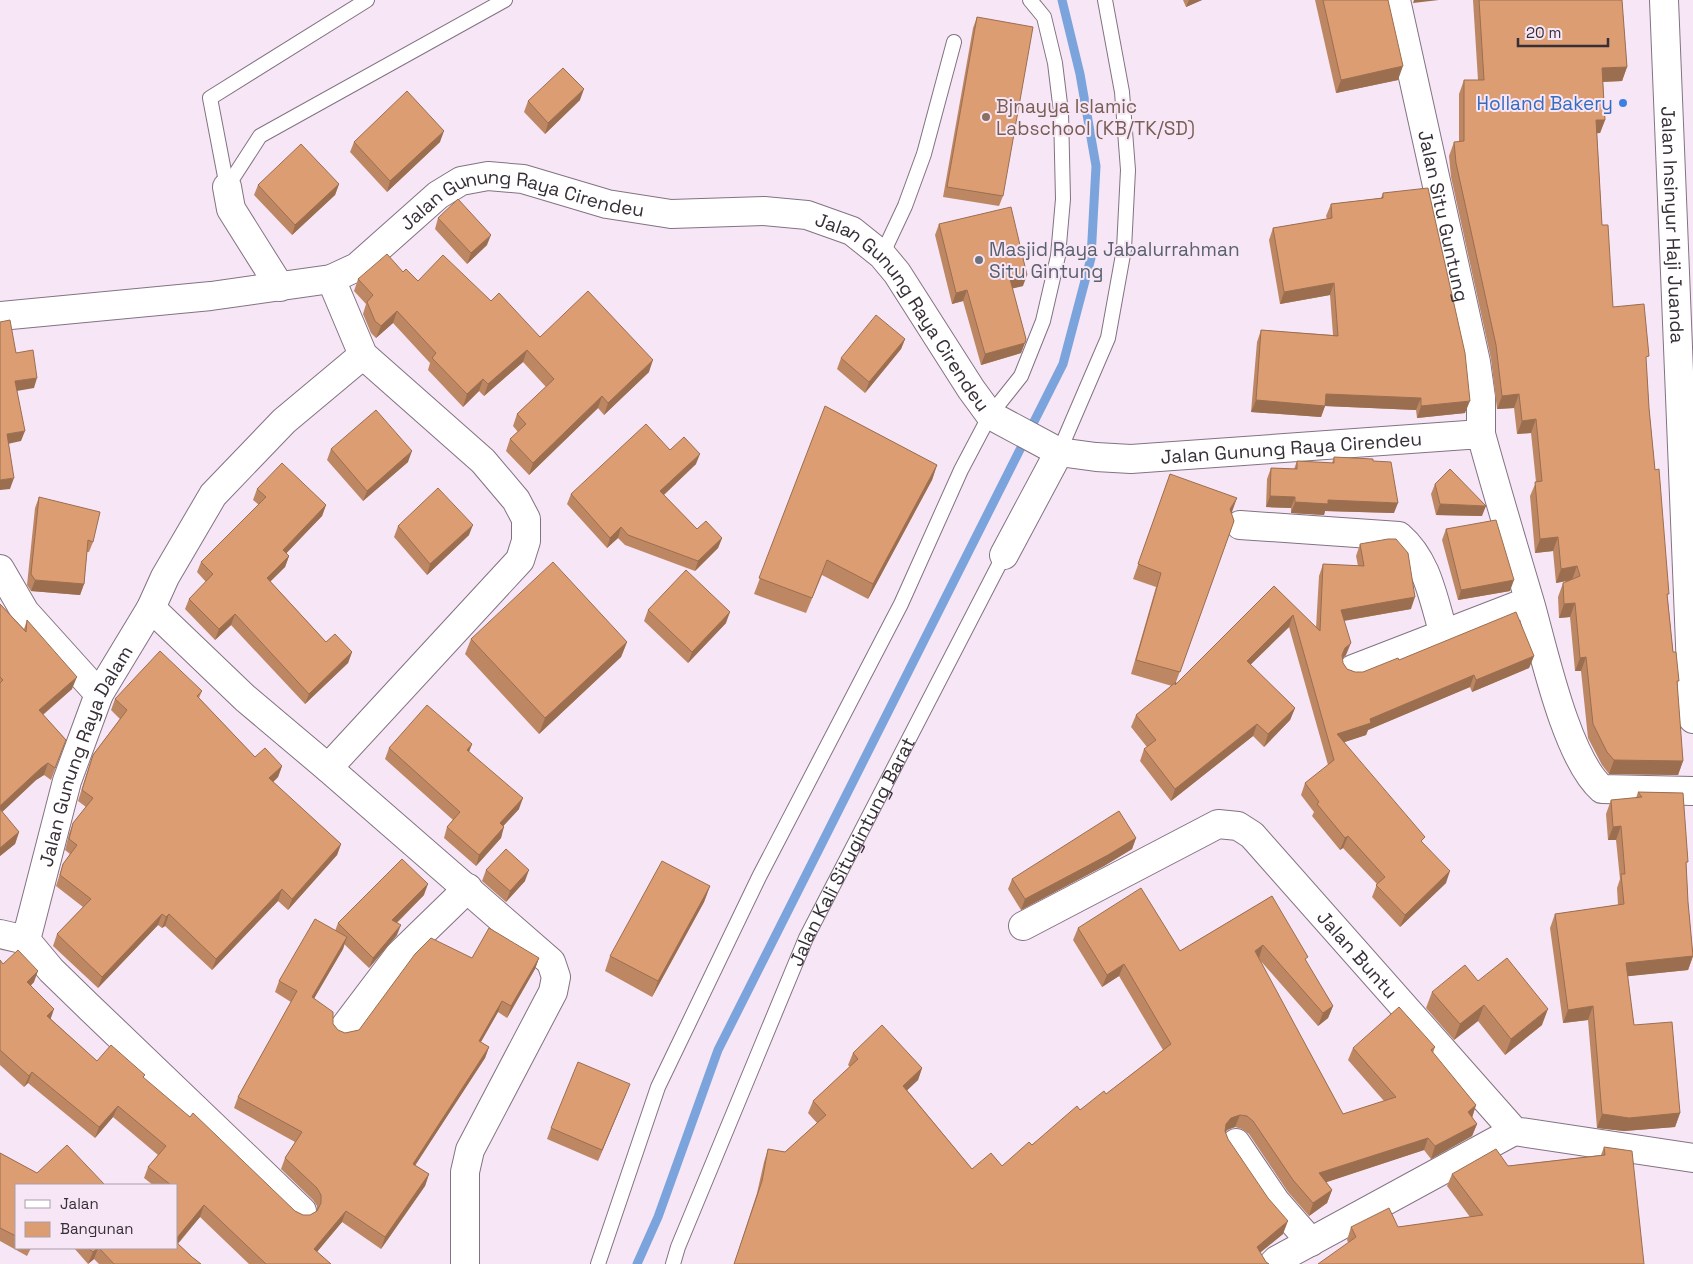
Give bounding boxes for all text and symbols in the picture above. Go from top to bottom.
scale bar [1518,15,1608,47]
text: 20 m [1526,23,1561,42]
place label: Holland Bakery [1477,91,1613,116]
place label: Bjnayya Islamic Labschool (KB/TK/SD) [996,94,1195,141]
marker: Holland Bakery [1617,97,1629,109]
street label: Jalan Insinyur Haji Juanda [1655,106,1690,344]
marker: Bjnayya Islamic Labschool (KB/TK/SD) [980,111,992,123]
street label: Jalan Situ Guntung [1412,128,1474,304]
street label: Jalan Gunung Raya Cirendeu [395,164,646,236]
street label: Jalan Gunung Raya Cirendeu [812,207,995,416]
place label: Masjid Raya Jabalurrahman Situ Gintung [989,237,1240,284]
marker: Masjid Raya Jabalurrahman Situ Gintung [973,254,985,266]
street label: Jalan Gunung Raya Cirendeu [1160,426,1423,470]
street label: Jalan Gunung Raya Dalam [33,641,139,869]
street label: Jalan Kali Situgintung Barat [784,733,921,970]
street label: Jalan Buntu [1311,905,1403,1004]
legend [15,1184,178,1249]
text: Jalan [60,1194,99,1213]
text: Bangunan [60,1219,134,1238]

